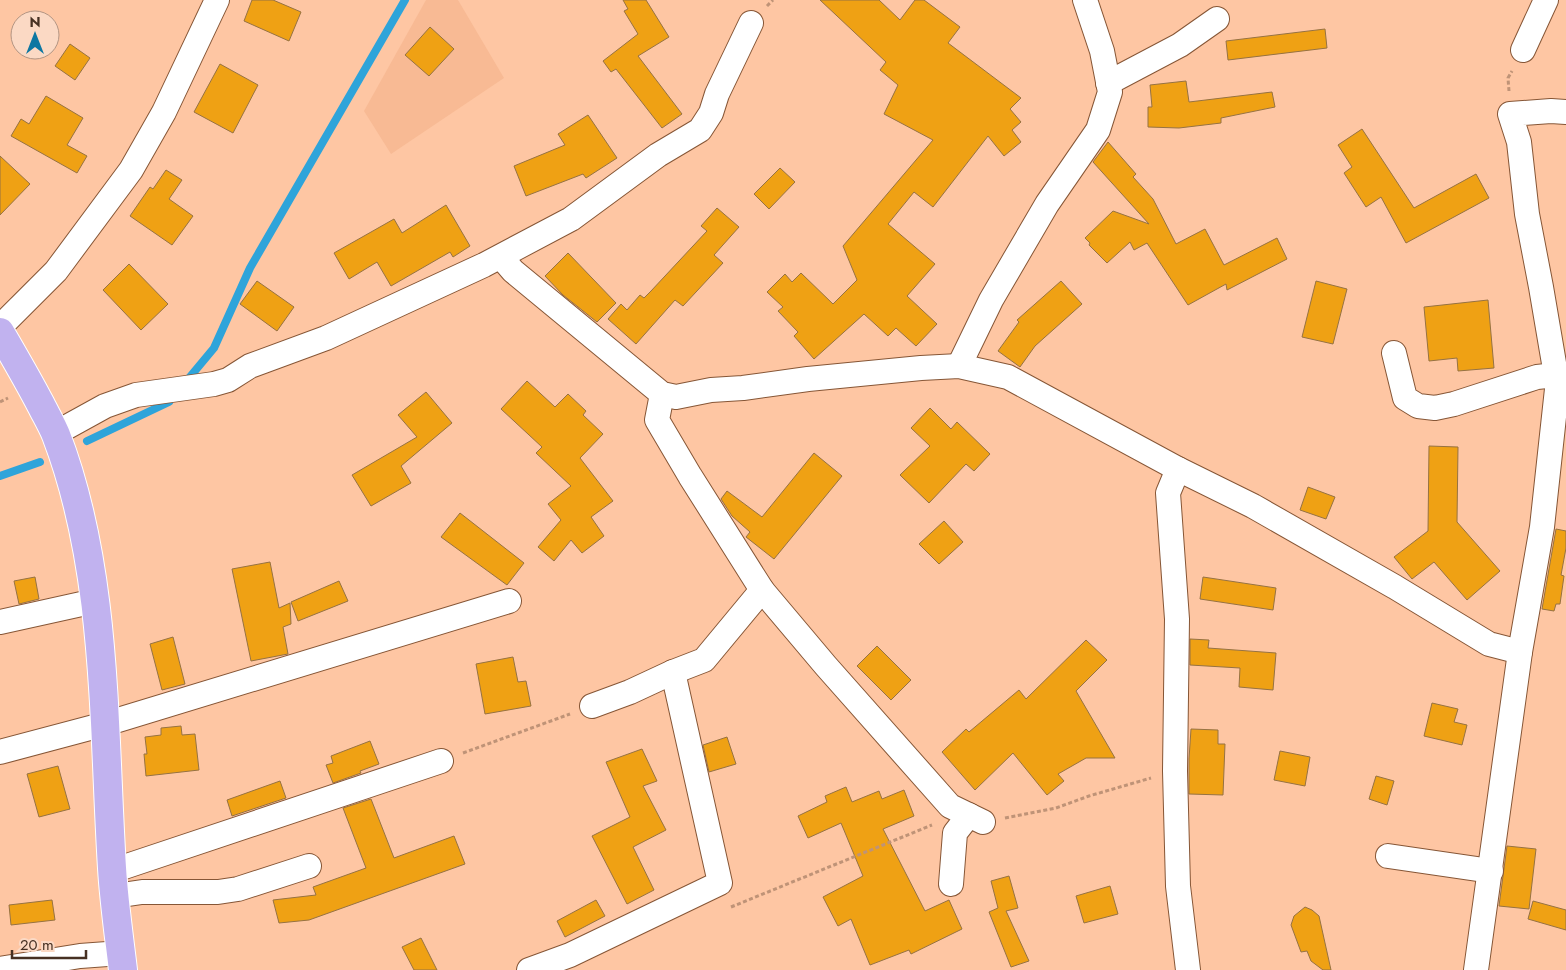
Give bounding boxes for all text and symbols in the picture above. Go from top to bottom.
north arrow [10,10,60,60]
text: N [29,12,41,32]
scale bar [12,928,86,960]
text: 20 m [20,934,54,956]

